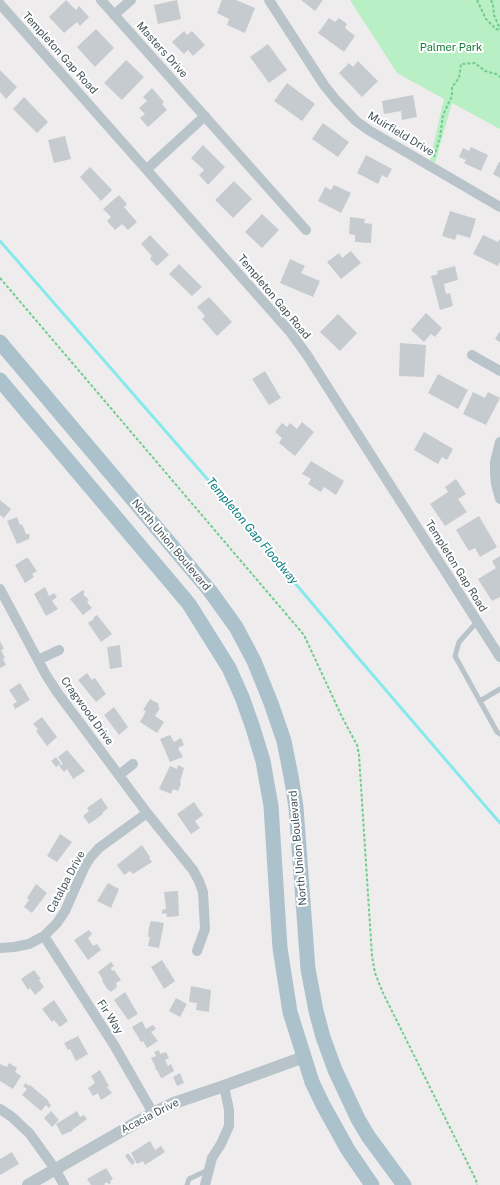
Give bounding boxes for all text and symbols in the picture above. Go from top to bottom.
street label: Templeton Gap Road [20,9,100,97]
street label: Masters Drive [134,19,190,81]
park label: Palmer Park [420,41,482,55]
street label: Muirfield Drive [365,109,437,159]
street label: Templeton Gap Road [235,252,313,342]
water label: Templeton Gap Floodway [203,475,301,587]
street label: North Union Boulevard [129,497,213,593]
street label: Templeton Gap Road [422,518,490,614]
street label: Cragwood Drive [58,674,116,748]
street label: North Union Boulevard [286,790,310,906]
street label: Catalpa Drive [44,849,88,915]
street label: Fir Way [94,997,126,1037]
street label: Acacia Drive [119,1096,181,1136]

